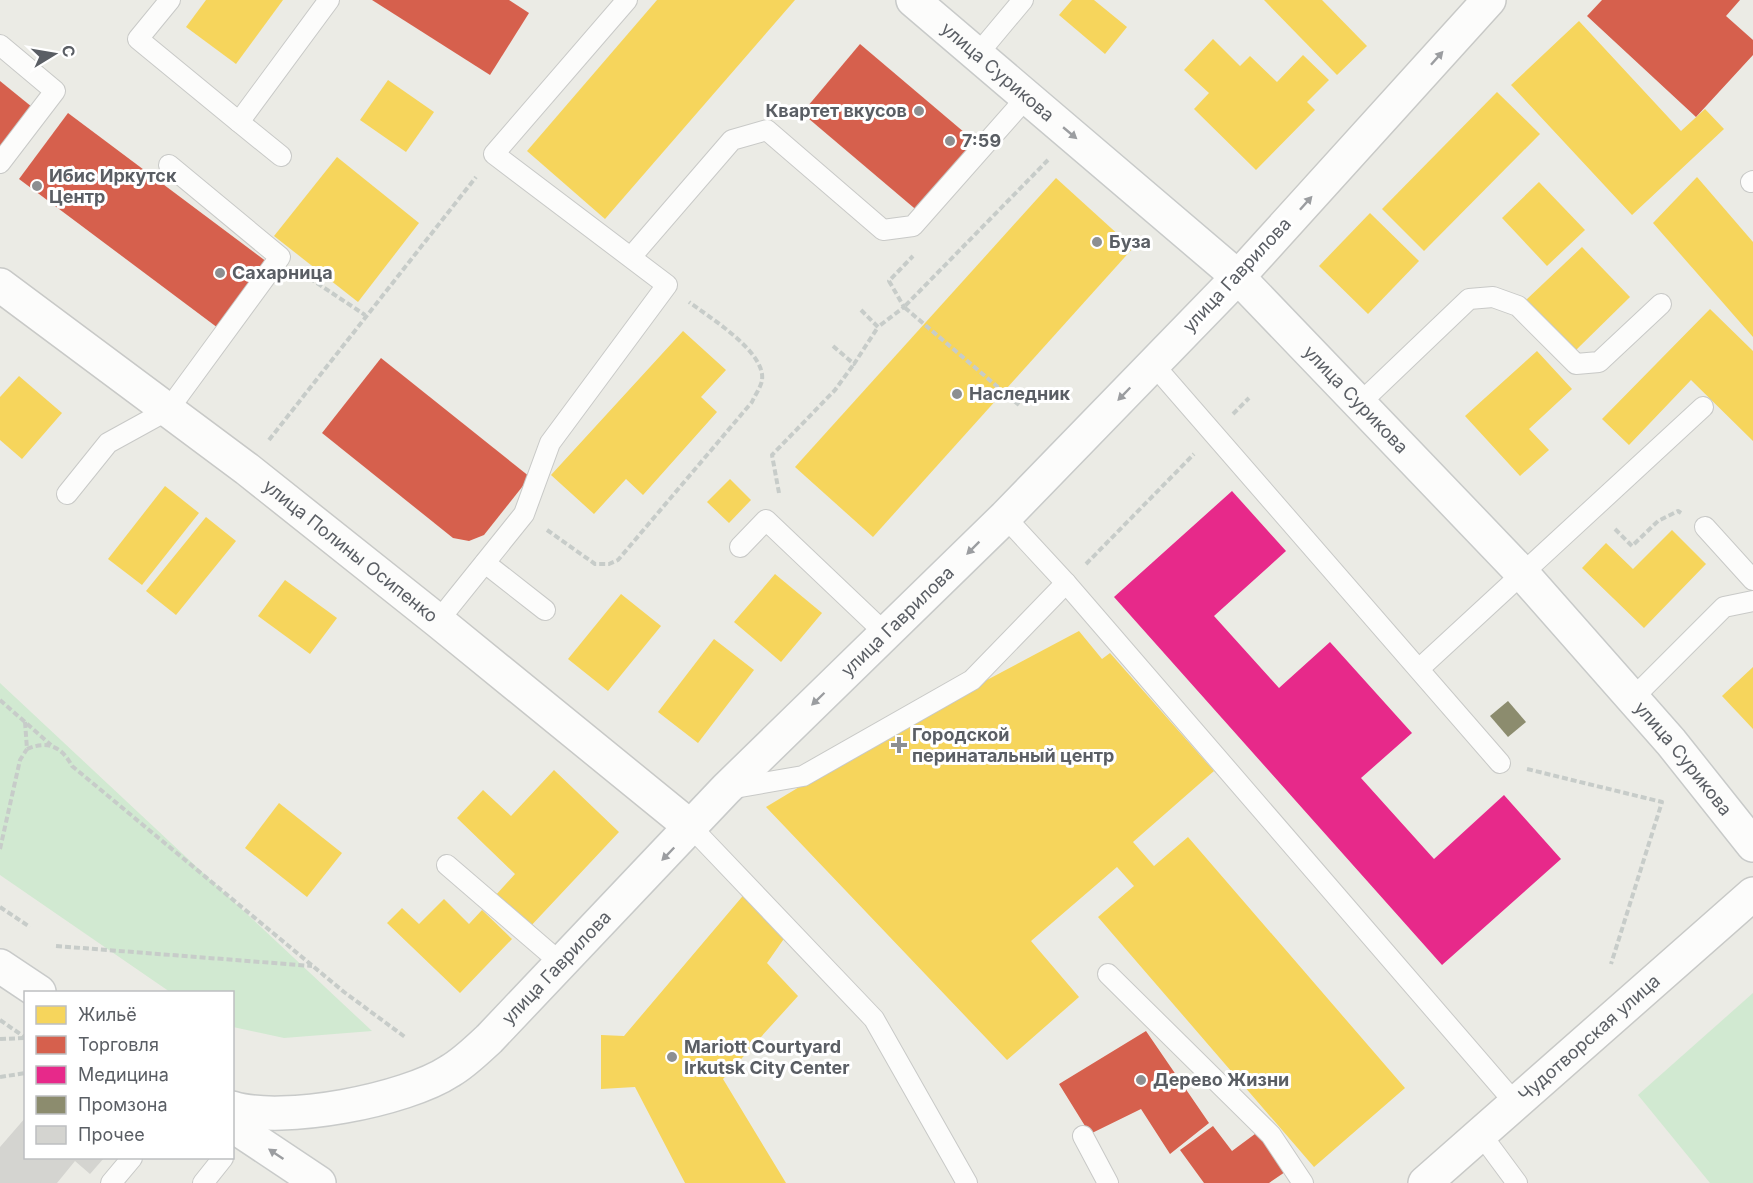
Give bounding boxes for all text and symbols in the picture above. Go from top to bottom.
street label: улица Сурикова [937,18,1059,126]
north arrow [24,24,84,84]
text: С [58,43,80,59]
one-way arrow [1430,51,1443,66]
place label: Квартет вкусов [765,100,907,121]
marker: Квартет вкусов [912,104,926,118]
one-way arrow [1062,126,1077,139]
place label: 7:59 [962,130,1001,151]
marker: 7:59 [943,134,957,148]
place label: Ибис Иркутск Центр [49,165,177,207]
marker: Ибис Иркутск Центр [30,179,44,193]
one-way arrow [1299,195,1313,210]
street label: улица Гаврилова [1178,213,1295,336]
place label: Буза [1109,231,1151,252]
marker: Буза [1090,235,1104,249]
place label: Сахарница [232,262,333,283]
marker: Сахарница [213,266,227,280]
street label: улица Сурикова [1299,341,1413,458]
place label: Наследник [969,383,1071,404]
marker: Наследник [950,387,964,401]
one-way arrow [1117,387,1131,402]
street label: улица Полины Осипенко [259,475,442,627]
one-way arrow [966,541,980,555]
street label: улица Гаврилова [837,562,958,681]
one-way arrow [812,692,826,706]
street label: улица Сурикова [1630,697,1736,820]
place label: Городской перинатальный центр [912,724,1114,766]
marker: Городской перинатальный центр [890,736,908,754]
one-way arrow [661,846,675,860]
street label: улица Гаврилова [497,906,615,1029]
street label: Чудотворская улица [1514,970,1664,1106]
legend [24,991,234,1159]
text: Жильё [78,1004,137,1025]
text: Торговля [78,1034,159,1055]
place label: Mariott Courtyard Irkutsk City Center [684,1036,850,1078]
marker: Mariott Courtyard Irkutsk City Center [665,1050,679,1064]
text: Медицина [78,1064,169,1085]
place label: Дерево Жизни [1153,1069,1289,1090]
marker: Дерево Жизни [1134,1073,1148,1087]
text: Промзона [78,1094,168,1115]
text: Прочее [78,1124,145,1145]
one-way arrow [268,1149,284,1160]

